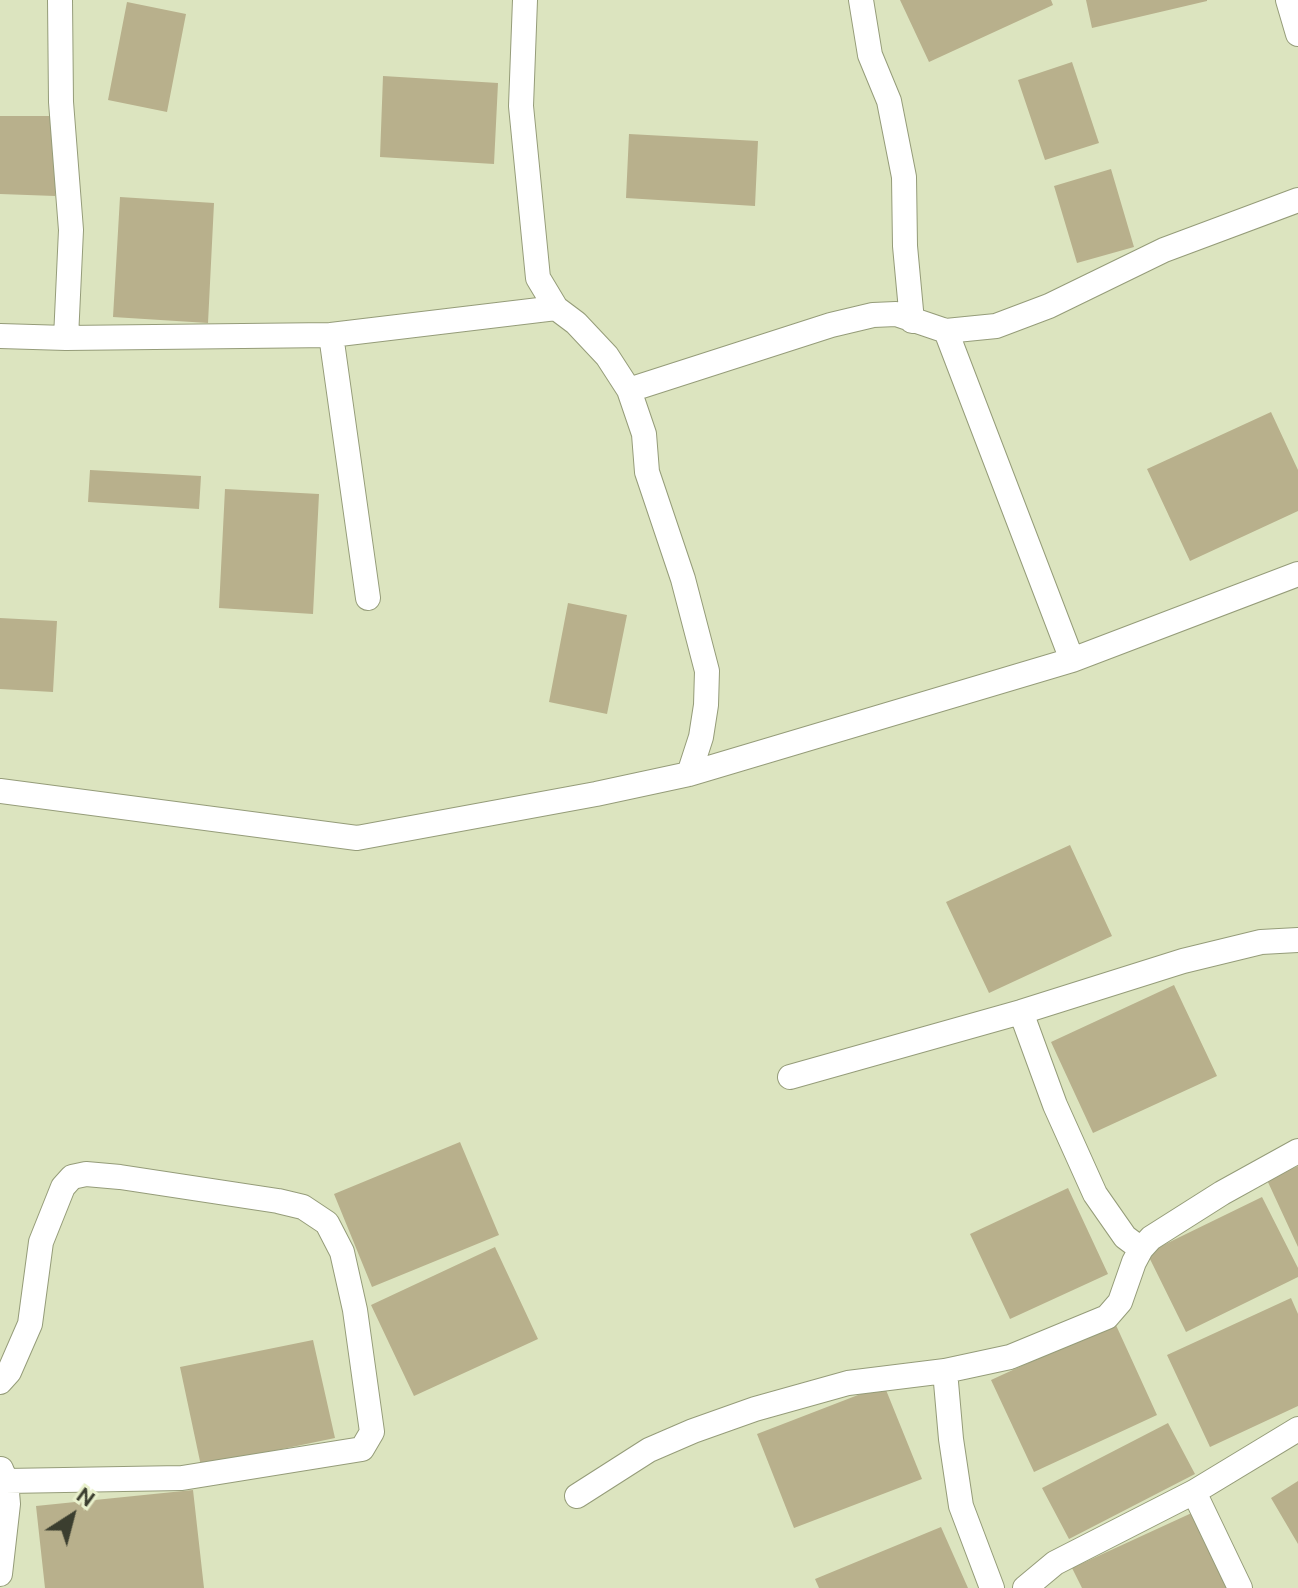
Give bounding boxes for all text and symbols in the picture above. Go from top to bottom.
north arrow [32,1476,112,1556]
text: N [72,1481,100,1511]

